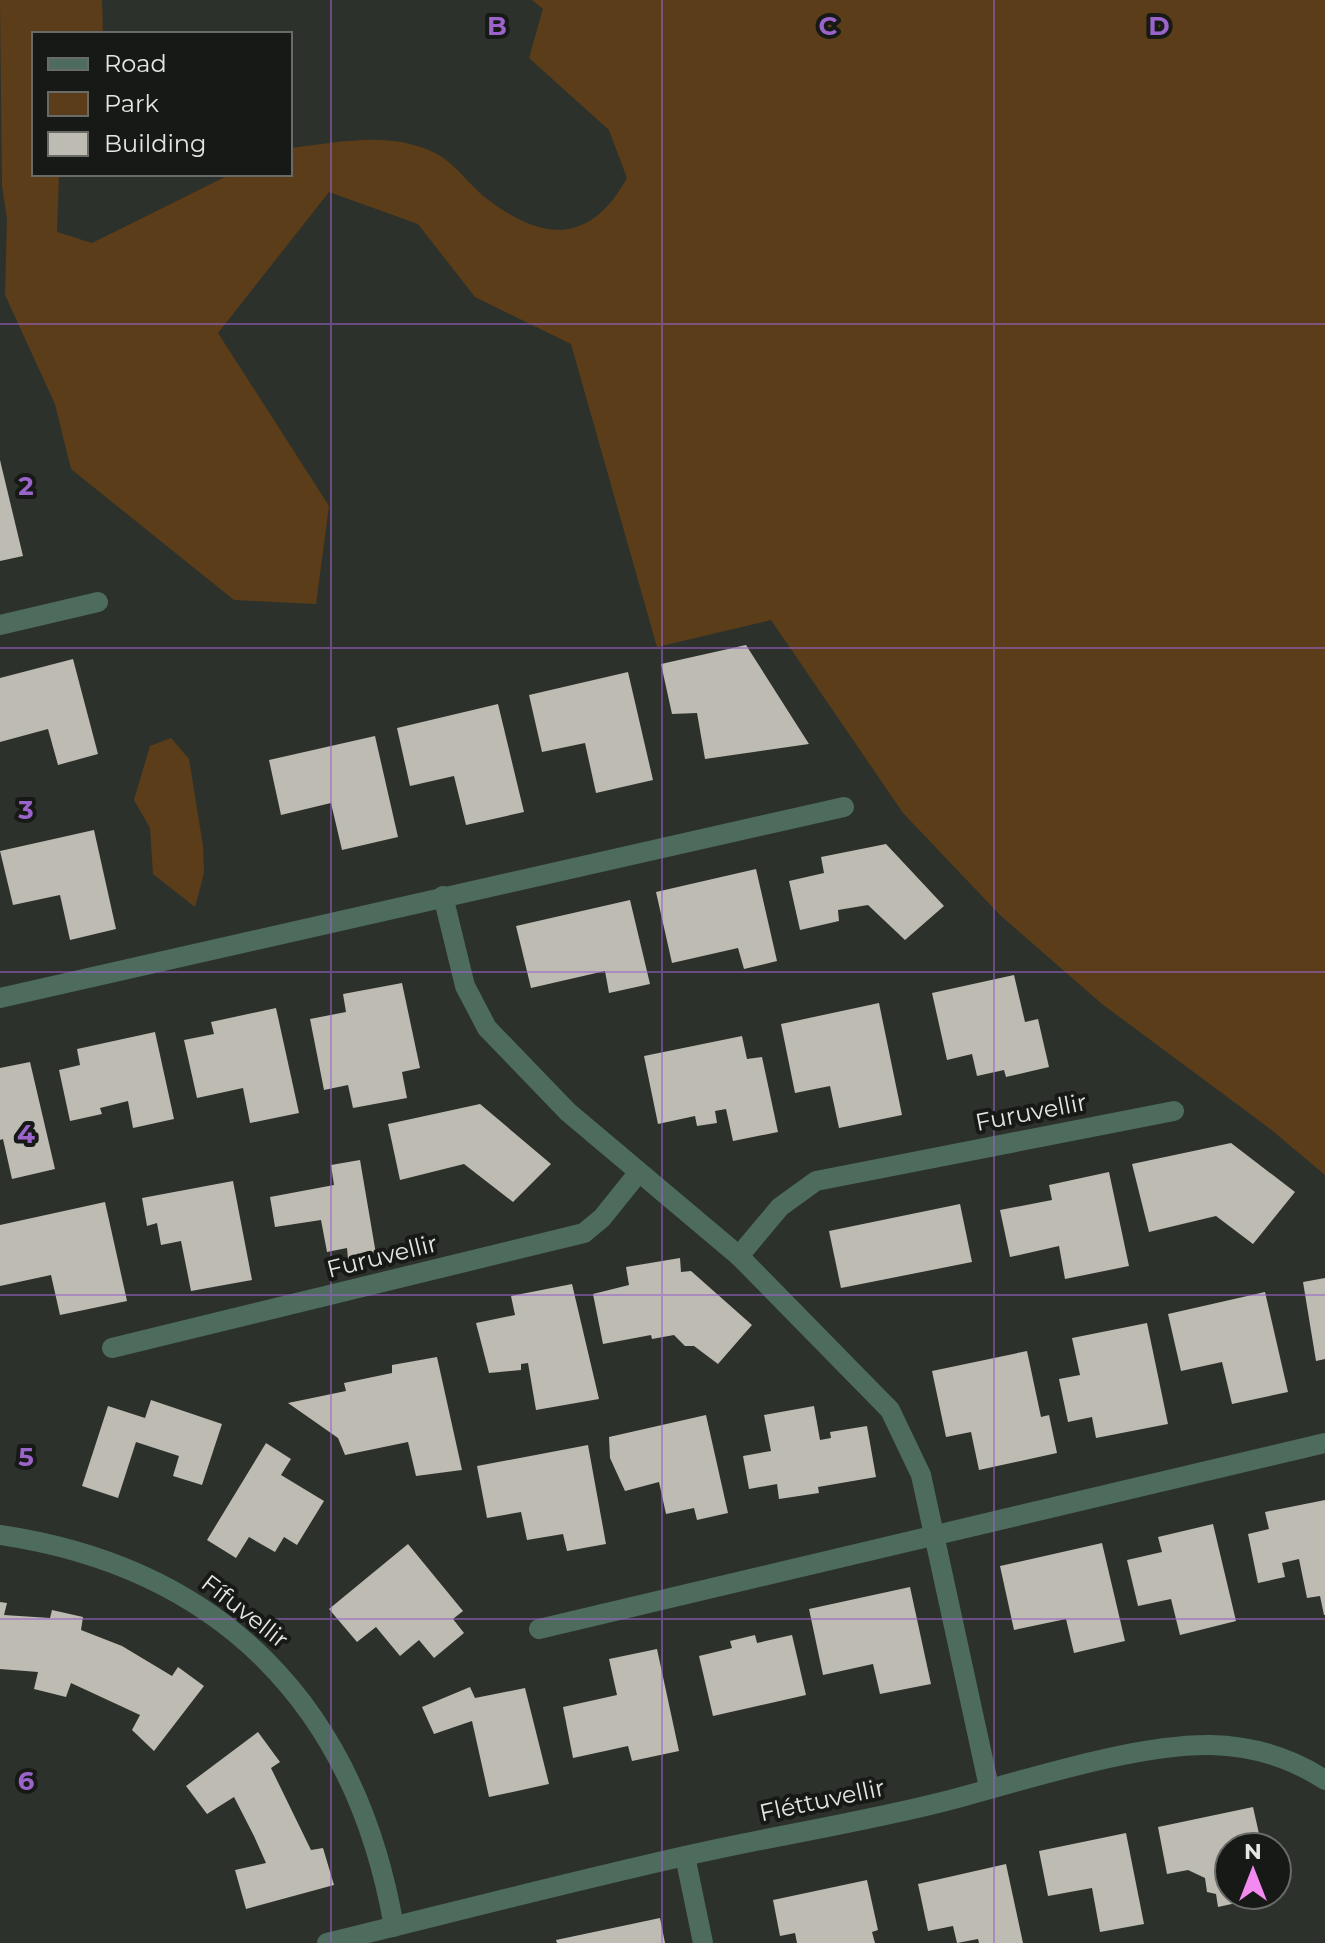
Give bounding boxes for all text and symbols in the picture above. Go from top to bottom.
text: B [487,10,507,42]
text: C [819,10,838,42]
text: D [1148,10,1170,42]
legend [32,32,292,176]
text: Road [104,49,167,78]
text: Park [104,89,159,118]
text: Building [104,129,207,158]
text: 2 [18,470,34,502]
text: 3 [17,794,34,826]
street label: Furuvellir [973,1087,1089,1137]
text: 4 [17,1118,35,1150]
street label: Furuvellir [324,1228,440,1284]
text: 5 [18,1441,34,1473]
street label: Fífuvellir [196,1568,294,1654]
text: 6 [18,1765,35,1797]
street label: Fléttuvellir [757,1773,887,1827]
north arrow [1213,1831,1293,1911]
text: N [1244,1838,1262,1865]

